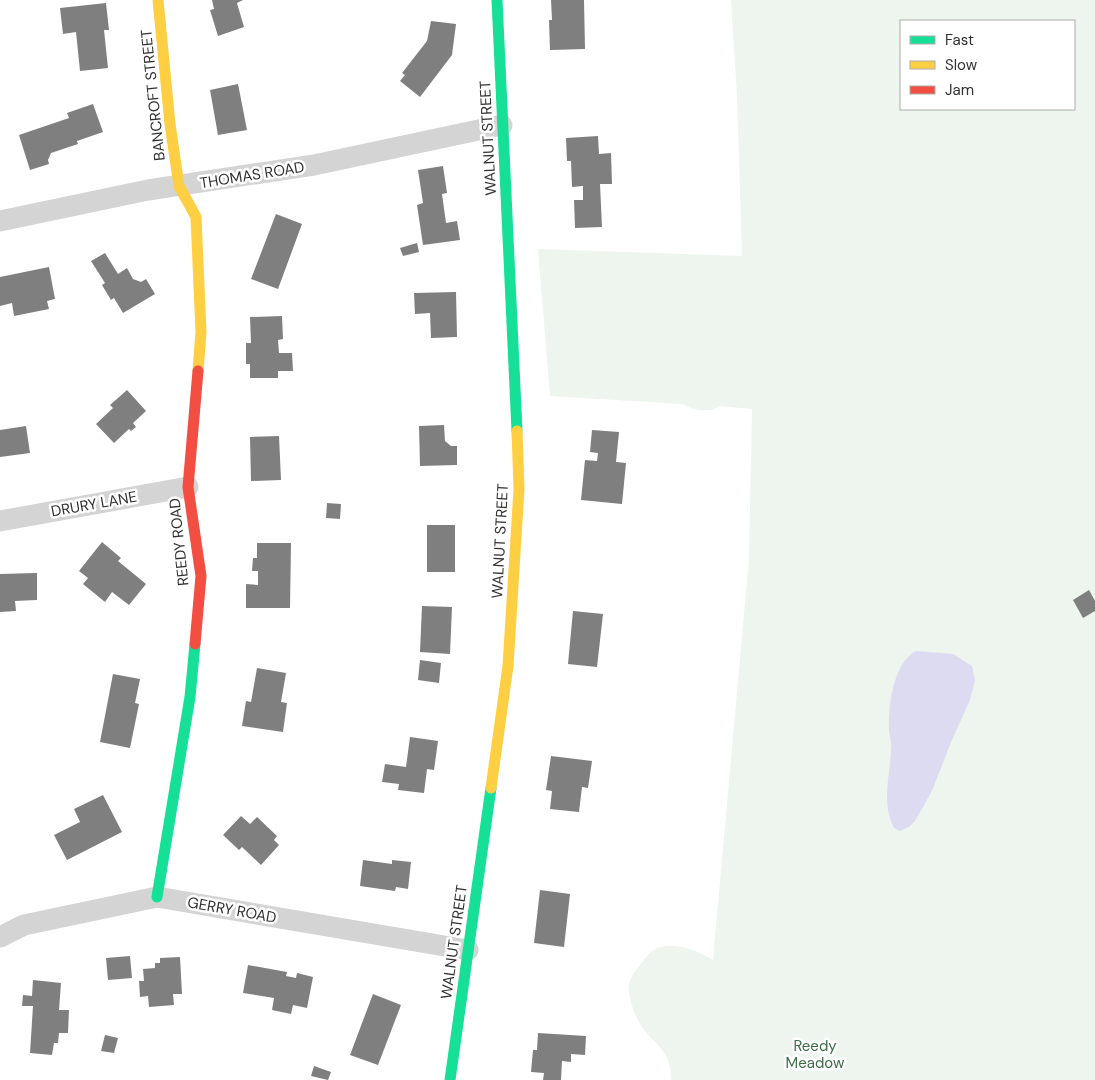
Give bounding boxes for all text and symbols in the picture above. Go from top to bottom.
legend [900,20,1075,110]
street label: BANCROFT STREET [136,28,170,162]
text: Fast [945,30,974,50]
text: Slow [945,55,978,75]
street label: WALNUT STREET [475,80,501,196]
text: Jam [945,80,974,100]
street label: THOMAS ROAD [198,157,306,193]
street label: WALNUT STREET [487,483,513,599]
street label: DRURY LANE [49,487,139,521]
street label: REEDY ROAD [164,497,194,587]
street label: WALNUT STREET [436,884,472,1000]
street label: GERRY ROAD [186,892,278,928]
park label: Reedy Meadow [786,1036,845,1073]

